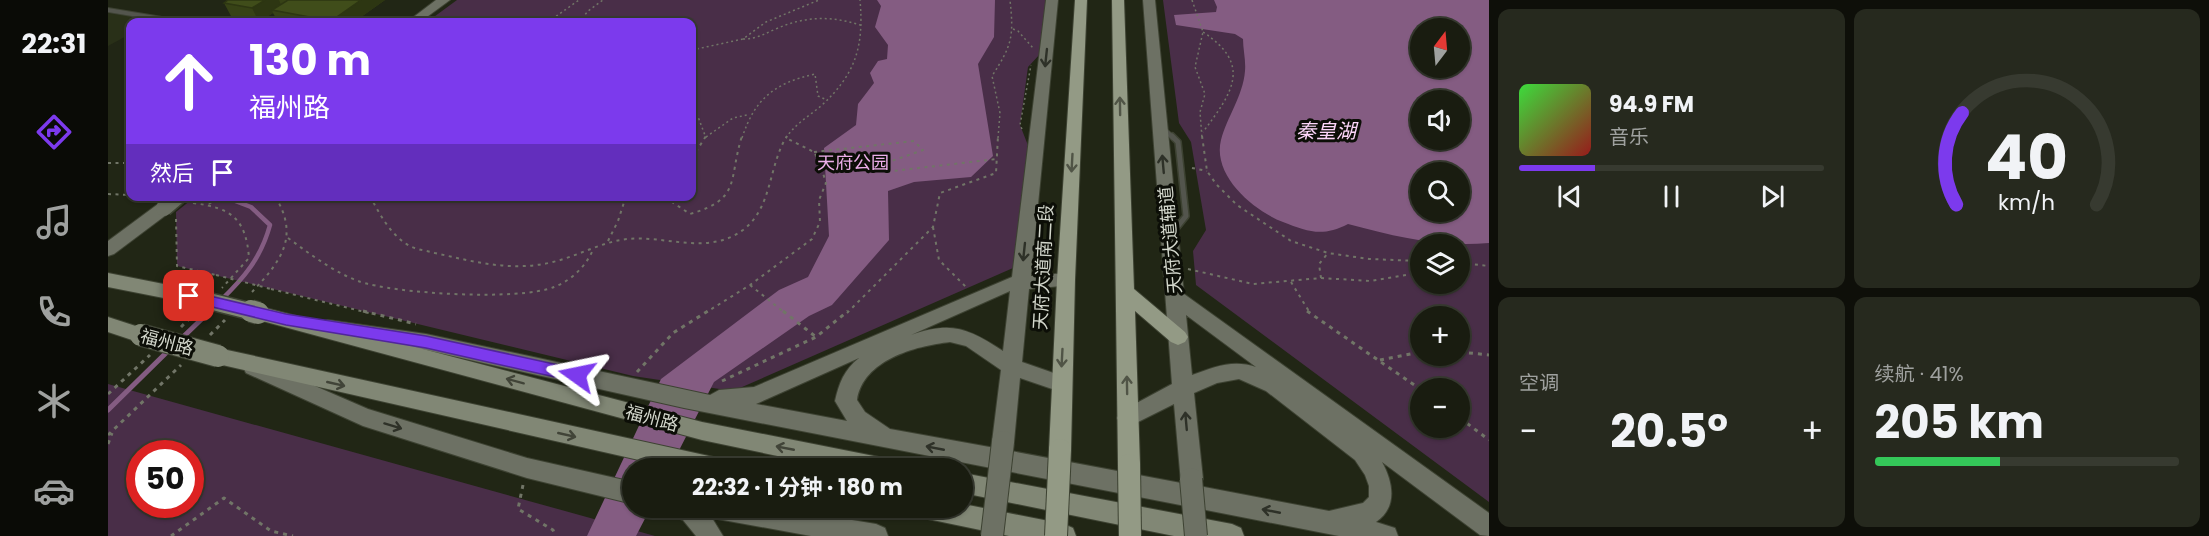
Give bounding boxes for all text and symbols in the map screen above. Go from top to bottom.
north arrow [1410,18,1470,78]
map controls [1410,18,1470,438]
text: 22:31 [22,25,87,62]
text: 130 m [249,31,371,90]
icon: ahead [150,42,228,120]
one-way arrow [1040,48,1051,68]
text: 福州路 [249,89,330,126]
text: 94.9 FM [1609,89,1694,120]
button: sound [1410,90,1470,150]
one-way arrow [1114,97,1126,117]
icon: directions [33,111,75,153]
text: 40 [1985,114,2068,202]
water label: 秦皇湖 [1296,117,1359,145]
text: 音乐 [1609,123,1649,151]
park label: 天府公园 [817,150,889,175]
one-way arrow [1067,153,1078,173]
one-way arrow [1157,154,1168,174]
icon: arrive [206,156,239,189]
text: 然后 [150,158,194,189]
button: search [1410,162,1470,222]
icon: previous [1553,180,1586,213]
icon: pause [1655,180,1688,213]
icon: next [1756,180,1789,213]
street label: 天府大道辅道 [1153,185,1187,295]
text: km/h [1998,188,2055,219]
icon: music [33,201,75,243]
street label: 天府大道南二段 [1027,203,1059,331]
button: layers [1410,234,1470,294]
one-way arrow [1018,242,1029,261]
pin [163,270,214,321]
icon: arrive [172,279,205,312]
icon: phone [33,291,75,333]
button: + [1410,306,1470,366]
street label: 福州路 [138,323,196,361]
position arrow [545,343,609,407]
one-way arrow [1057,347,1068,367]
text: 续航 · 41% [1875,360,1964,388]
text: 空调 [1519,369,1559,397]
one-way arrow [506,375,525,387]
one-way arrow [1121,376,1133,396]
one-way arrow [326,378,345,390]
button: − [1410,378,1470,438]
icon: climate [33,380,75,422]
text: 205 km [1875,391,2044,454]
street label: 福州路 [623,399,681,437]
text: 20.5° [1610,400,1728,463]
text: − [1519,408,1537,455]
text: + [1801,408,1823,455]
one-way arrow [1180,411,1191,431]
one-way arrow [383,421,402,432]
one-way arrow [558,430,577,442]
speed limit sign: 50 [126,440,204,518]
one-way arrow [776,442,796,453]
one-way arrow [925,442,945,453]
icon: car [33,470,75,512]
text: 22:32 · 1 分钟 · 180 m [692,472,903,503]
one-way arrow [1261,506,1281,517]

